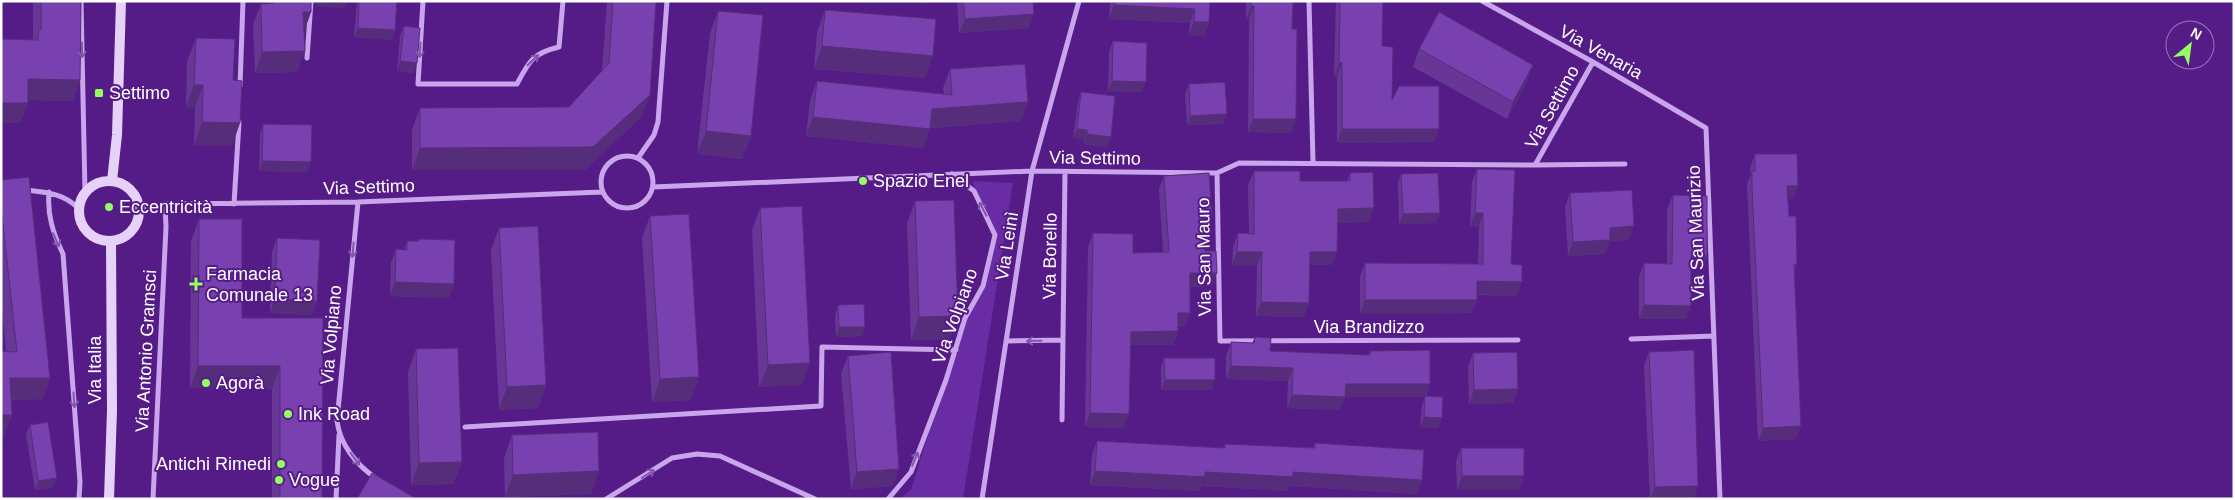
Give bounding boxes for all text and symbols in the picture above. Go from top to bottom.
north arrow [2165,20,2215,70]
street label: Via Venaria [1556,21,1647,83]
text: N [2188,24,2205,43]
one-way arrow [77,42,87,58]
one-way arrow [415,42,425,58]
one-way arrow [527,54,539,66]
street label: Via Settimo [1521,62,1583,152]
place label: Settimo [109,83,170,103]
marker: Settimo [93,87,105,99]
street label: Via Settimo [1049,147,1141,169]
street label: Via San Maurizio [1684,165,1708,301]
place label: Spazio Enel [873,171,969,191]
street label: Via Settimo [323,175,415,199]
marker: Spazio Enel [857,175,869,187]
place label: Eccentricità [119,197,213,217]
street label: Via San Mauro [1193,197,1215,317]
marker: Eccentricità [103,201,115,213]
one-way arrow [978,202,987,217]
street label: Via Leinì [992,210,1022,282]
street label: Via Borello [1039,212,1061,300]
one-way arrow [51,232,61,247]
one-way arrow [348,242,358,258]
place label: Farmacia Comunale 13 [206,264,313,305]
street label: Via Volpiano [929,266,981,366]
street label: Via Antonio Gramsci [132,269,160,433]
marker: Farmacia Comunale 13 [190,278,202,290]
street label: Via Volpiano [317,284,345,386]
street label: Via Brandizzo [1314,317,1424,337]
street label: Via Italia [85,335,105,404]
one-way arrow [1027,336,1043,346]
place label: Agorà [216,373,265,393]
marker: Agorà [200,377,212,389]
one-way arrow [69,392,79,408]
place label: Ink Road [298,404,370,424]
marker: Ink Road [282,408,294,420]
one-way arrow [350,452,361,466]
one-way arrow [911,452,921,467]
place label: Antichi Rimedi [156,454,271,474]
marker: Antichi Rimedi [275,458,287,470]
one-way arrow [640,469,654,479]
place label: Vogue [289,470,340,490]
marker: Vogue [273,474,285,486]

